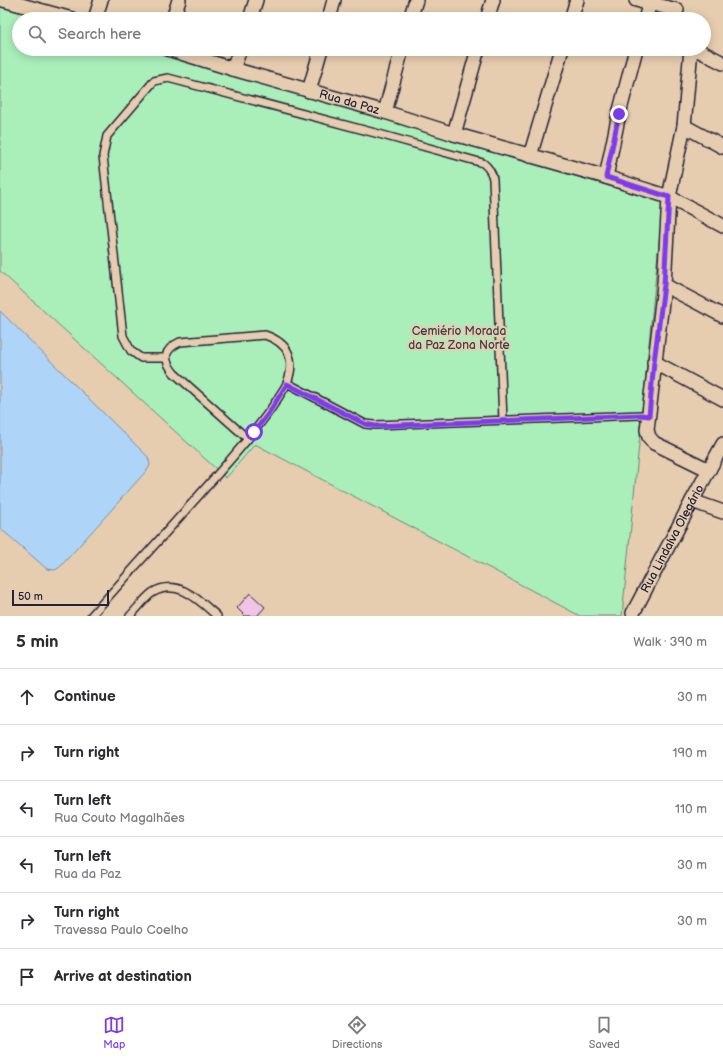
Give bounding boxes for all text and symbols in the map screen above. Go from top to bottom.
search box [12,12,711,56]
icon: search [26,23,48,45]
text: Search here [58,25,141,44]
street label: Rua da Paz [317,87,381,118]
route end [610,105,628,123]
park label: Cemiério Morada da Paz Zona Norte [408,324,510,353]
route start [245,423,263,441]
street label: Rua Lindalva Olegário [638,482,708,596]
scale bar [12,588,109,607]
text: 50 m [18,590,43,603]
text: 5 min [16,632,59,652]
text: Walk · 390 m [633,634,707,650]
icon: ahead [16,686,38,708]
text: Continue [54,687,116,706]
text: 30 m [677,689,707,705]
icon: right [16,742,38,764]
text: Turn right [54,743,119,762]
text: 190 m [673,745,707,761]
text: Turn left [54,791,111,810]
icon: left [16,798,38,820]
text: 110 m [675,801,707,817]
text: Rua Couto Magalhães [54,810,185,826]
text: Turn left [54,847,111,866]
icon: left [16,854,38,876]
text: 30 m [677,857,707,873]
text: Rua da Paz [54,866,121,882]
text: Turn right [54,903,119,922]
icon: right [16,910,38,932]
text: 30 m [677,913,707,929]
text: Travessa Paulo Coelho [54,922,188,938]
icon: arrive [16,966,38,988]
text: Arrive at destination [54,967,192,986]
tab: Map [103,1014,125,1051]
tab: Directions [332,1014,382,1051]
tab: Saved [589,1014,620,1051]

